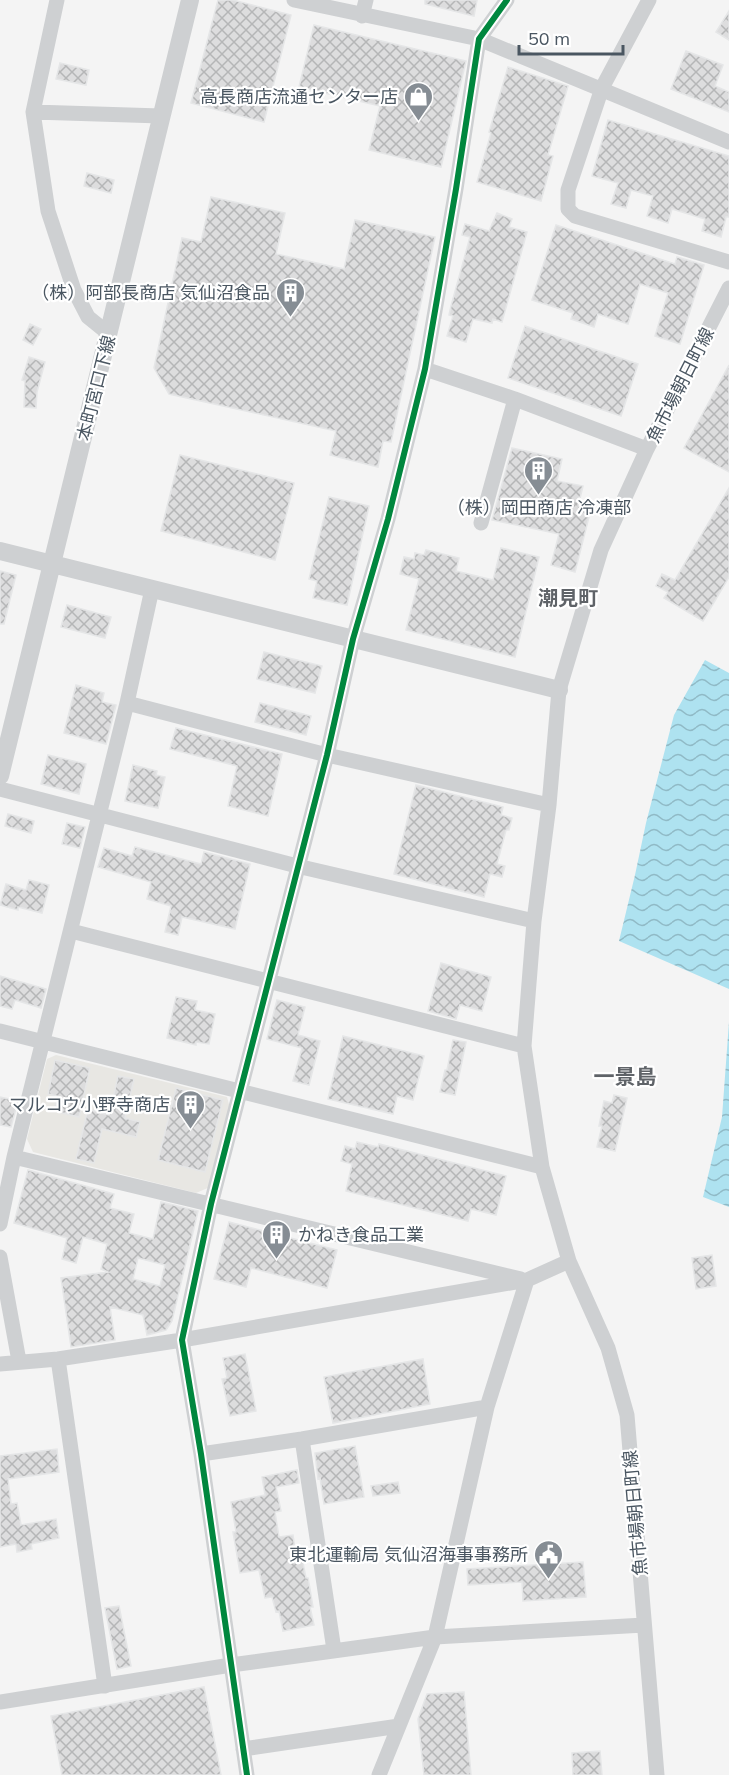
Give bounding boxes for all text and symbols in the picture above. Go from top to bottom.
scale bar [519,18,622,56]
text: 50 m [528,27,570,50]
shop icon: 高長商店流通センター店 [403,80,435,122]
place label: 高長商店流通センター店 [200,85,398,108]
building icon: （株）阿部長商店 気仙沼食品 [275,276,307,318]
place label: （株）阿部長商店 気仙沼食品 [31,281,270,304]
street label: 魚市場朝日町線 [641,324,719,446]
street label: 本町宮口下線 [72,333,120,443]
building icon: （株）岡田商店 冷凍部 [523,454,555,496]
place label: （株）岡田商店 冷凍部 [447,496,631,519]
district label: 潮見町 [538,585,598,610]
district label: 一景島 [594,1063,657,1089]
building icon: マルコウ小野寺商店 [175,1088,207,1130]
place label: マルコウ小野寺商店 [9,1093,170,1116]
building icon: かねき食品工業 [261,1218,293,1260]
place label: かねき食品工業 [298,1223,424,1246]
street label: 魚市場朝日町線 [618,1449,652,1577]
public building icon: 東北運輸局 気仙沼海事事務所 [533,1538,565,1580]
place label: 東北運輸局 気仙沼海事事務所 [289,1543,528,1566]

